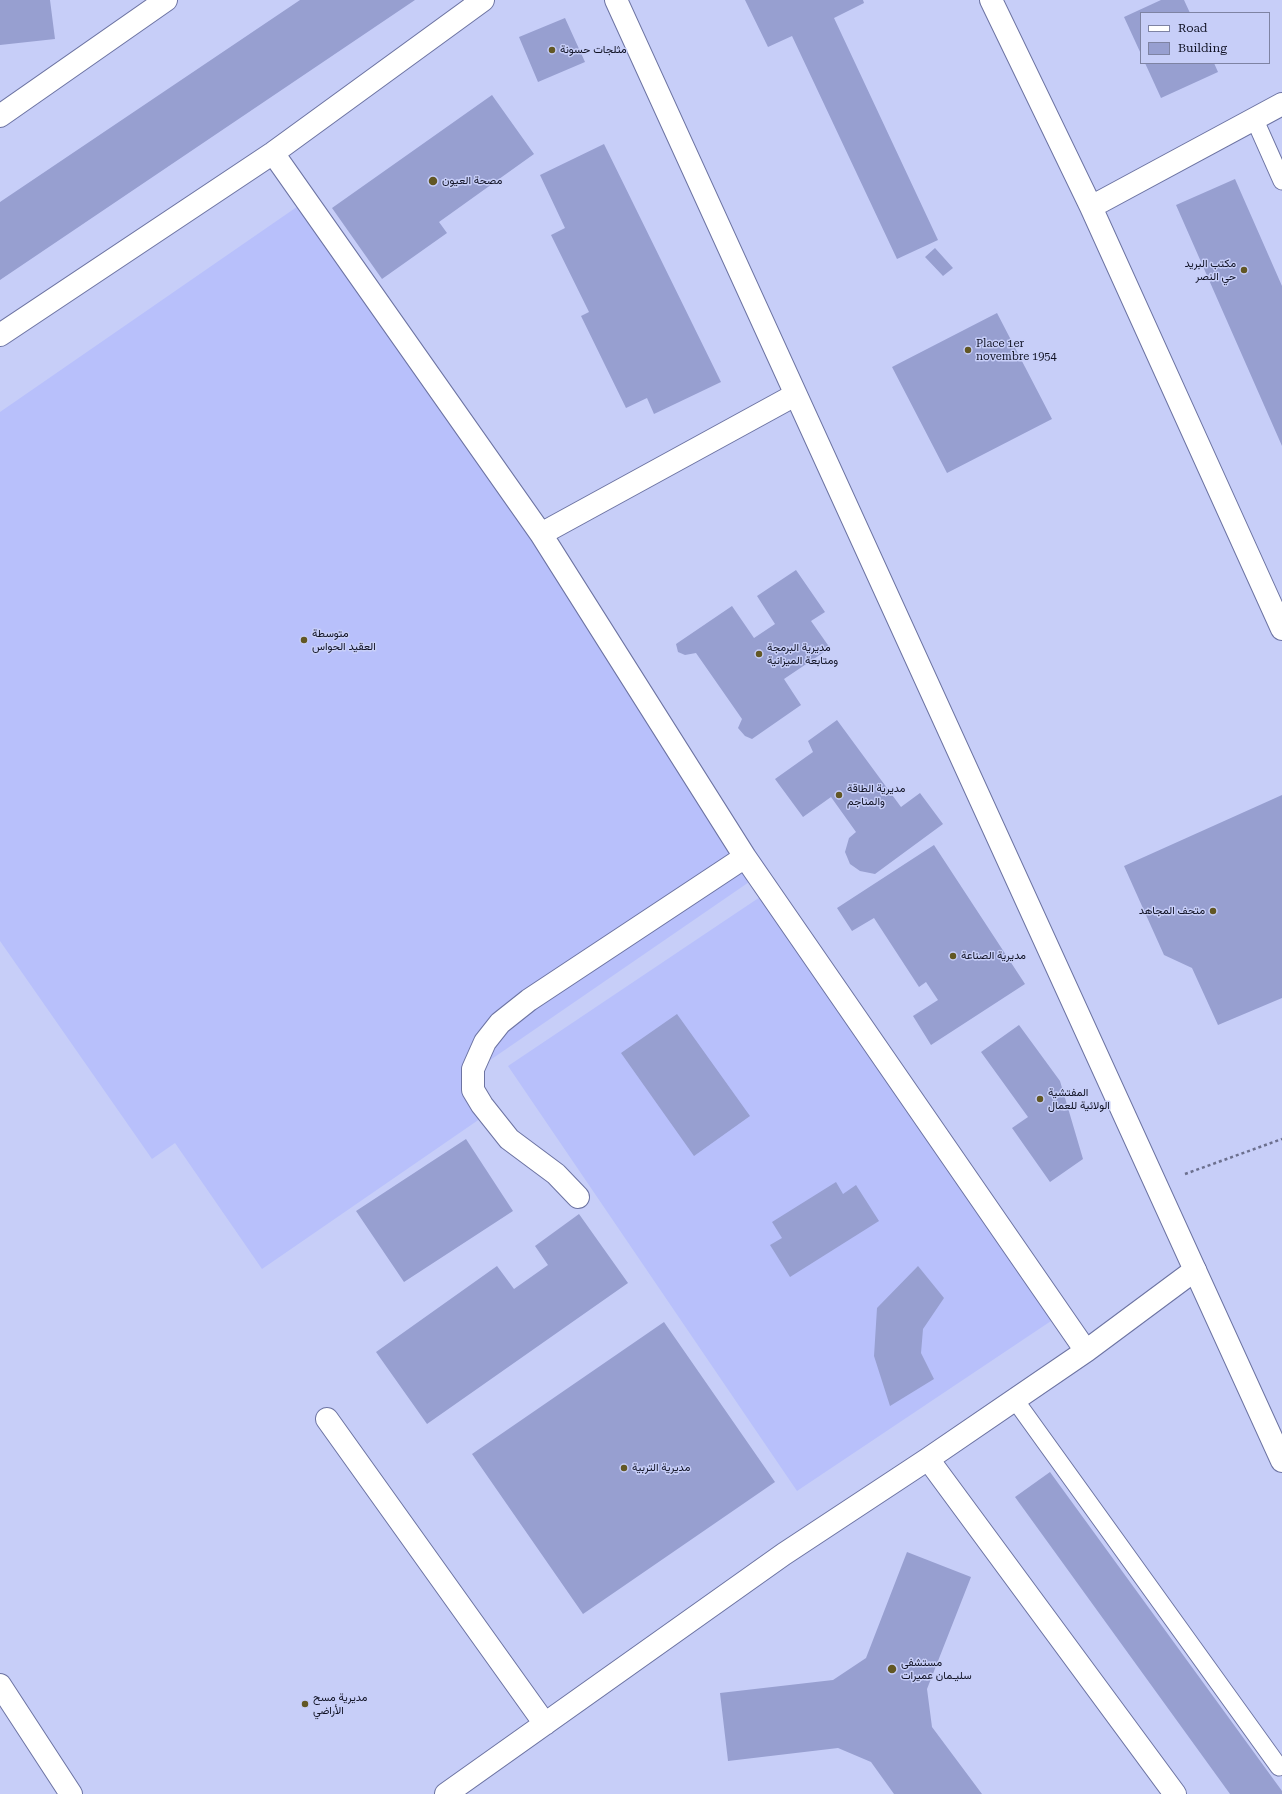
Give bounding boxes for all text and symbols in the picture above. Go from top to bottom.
legend [1140,12,1270,64]
text: Road [1178,21,1207,35]
text: Building [1178,41,1227,55]
place label: مثلجات حسونة [560,43,627,57]
marker: مثلجات حسونة [547,45,557,55]
place label: مصحة العيون [442,174,502,188]
marker: مصحة العيون [427,175,439,187]
place label: مكتب البريد حي النصر [1185,257,1236,283]
marker: مكتب البريد حي النصر [1239,265,1249,275]
place label: Place 1er novembre 1954 [976,337,1057,363]
marker: Place 1er novembre 1954 [963,345,973,355]
place label: متوسطة العقيد الحواس [312,627,376,653]
marker: متوسطة العقيد الحواس [299,635,309,645]
place label: مديرية البرمجة ومتابعة الميزانية [767,641,838,667]
marker: مديرية البرمجة ومتابعة الميزانية [754,649,764,659]
place label: مديرية الطاقة والمناجم [847,782,905,808]
marker: مديرية الطاقة والمناجم [834,790,844,800]
place label: متحف المجاهد [1139,904,1205,918]
marker: متحف المجاهد [1208,906,1218,916]
place label: مديرية الصناعة [961,949,1026,963]
marker: مديرية الصناعة [948,951,958,961]
place label: المفتشية الولائية للعمال [1048,1086,1110,1112]
marker: المفتشية الولائية للعمال [1035,1094,1045,1104]
place label: مديرية التربية [632,1461,690,1475]
marker: مديرية التربية [619,1463,629,1473]
place label: مستشفى سليـمان عميرات [901,1656,972,1682]
marker: مستشفى سليـمان عميرات [886,1663,898,1675]
place label: مديرية مسح الأراضي [313,1691,367,1717]
marker: مديرية مسح الأراضي [300,1699,310,1709]

